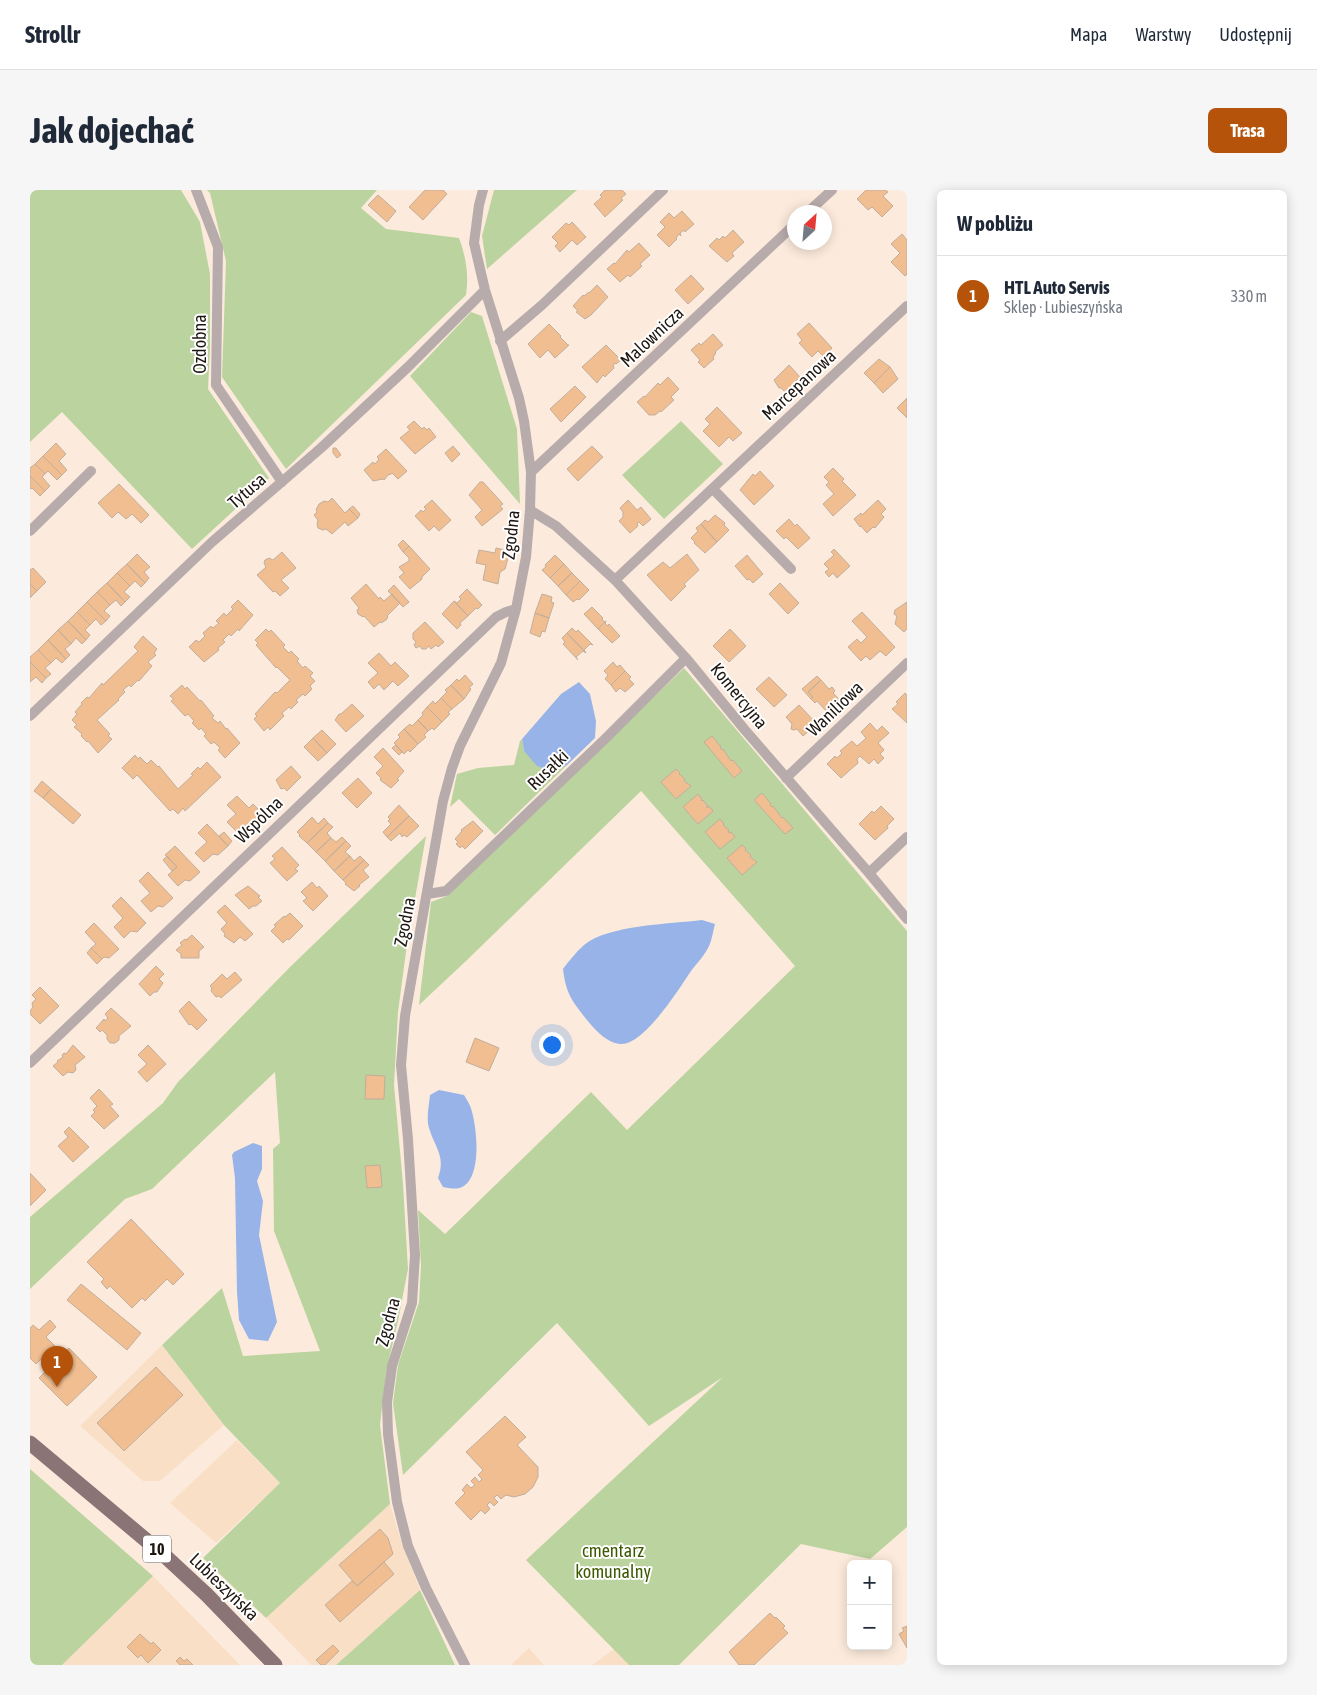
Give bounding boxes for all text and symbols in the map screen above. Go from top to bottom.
text: Strollr [25,21,80,48]
text: Mapa [1070,24,1107,45]
text: Warstwy [1135,24,1191,45]
text: Udostępnij [1219,24,1292,45]
button: Trasa [1208,108,1287,153]
text: Jak dojechać [30,110,194,150]
north arrow [787,205,832,250]
text: W pobliżu [957,211,1033,235]
text: HTL Auto Servis [1004,276,1110,298]
text: 1 [969,287,977,305]
text: 330 m [1231,287,1267,305]
text: Sklep · Lubieszyńska [1004,298,1123,316]
street label: Malownicza [616,302,688,371]
street label: Ozdobna [189,314,210,374]
street label: Marcepanowa [757,345,840,424]
street label: Tytusa [223,469,270,513]
street label: Zgodna [497,509,524,561]
street label: Komercyjna [706,659,772,733]
street label: Waniliowa [802,677,867,740]
street label: Rusałki [523,745,572,794]
street label: Wspólna [231,792,287,847]
street label: Zgodna [389,896,420,948]
your location [539,1032,565,1058]
street label: Zgodna [371,1295,404,1349]
pin: 1 [41,1346,73,1387]
road number: 10 [143,1536,171,1562]
park label: cmentarz komunalny [575,1540,651,1582]
street label: Lubieszyńska [185,1548,263,1625]
map controls [847,1560,892,1650]
button: + [847,1560,892,1605]
button: − [847,1605,892,1650]

